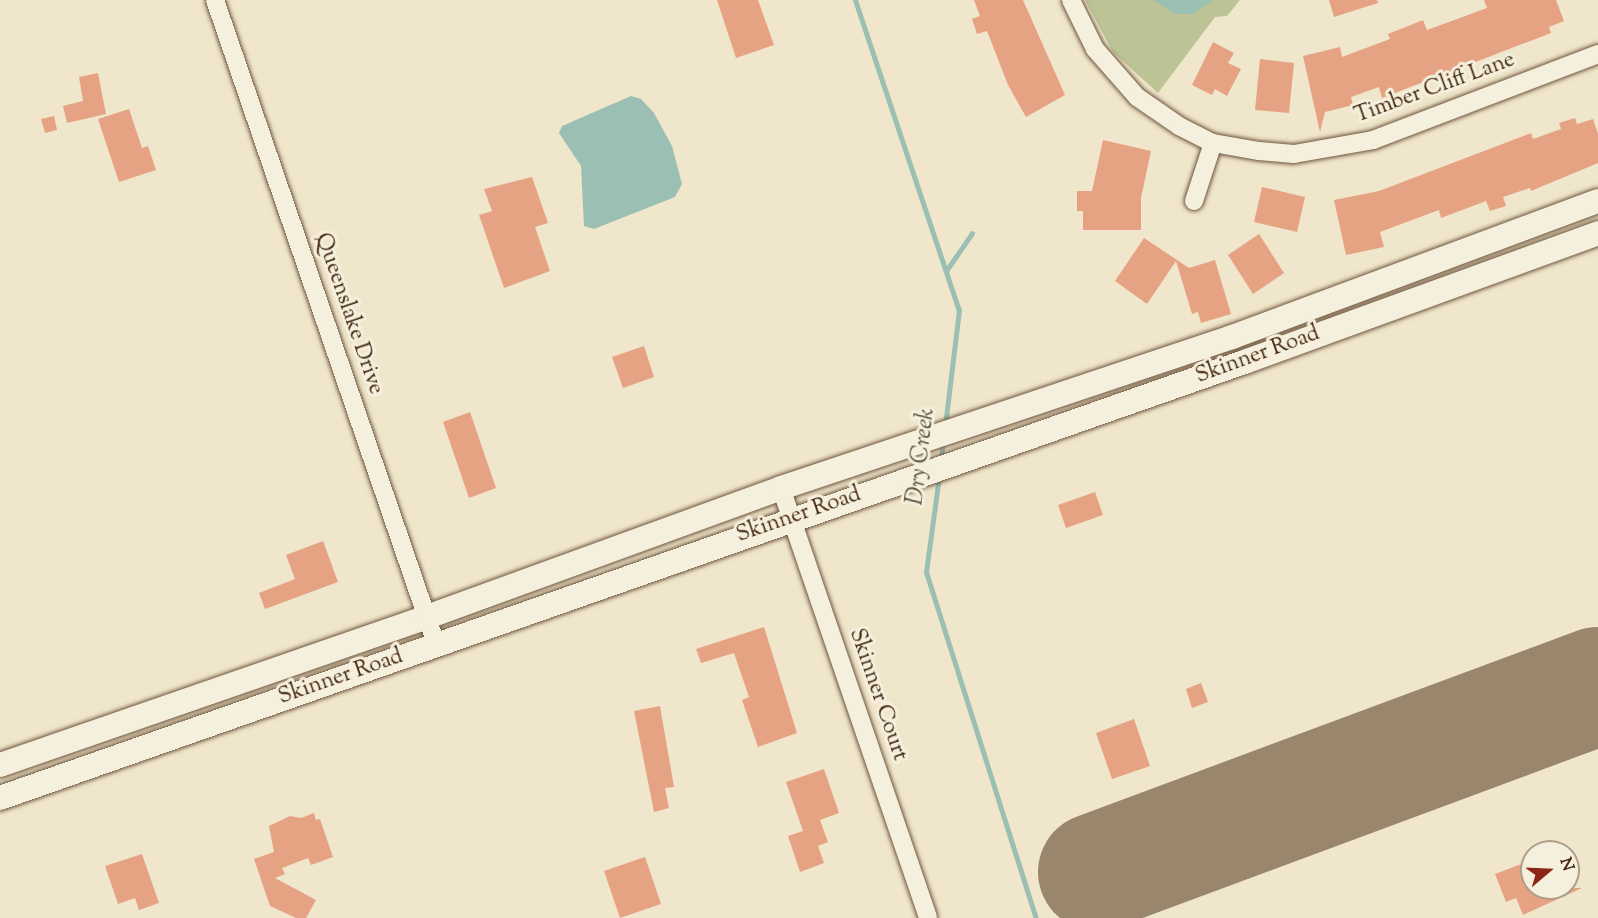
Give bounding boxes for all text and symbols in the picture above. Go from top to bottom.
street label: Timber Cliff Lane [1351,48,1519,130]
street label: Queenslake Drive [308,230,388,398]
street label: Skinner Road [1192,321,1324,391]
water label: Dry Creek [902,407,942,507]
street label: Skinner Road [733,482,865,550]
street label: Skinner Court [842,625,912,765]
street label: Skinner Road [275,644,407,712]
north arrow [1520,840,1580,900]
text: N [1553,855,1579,874]

